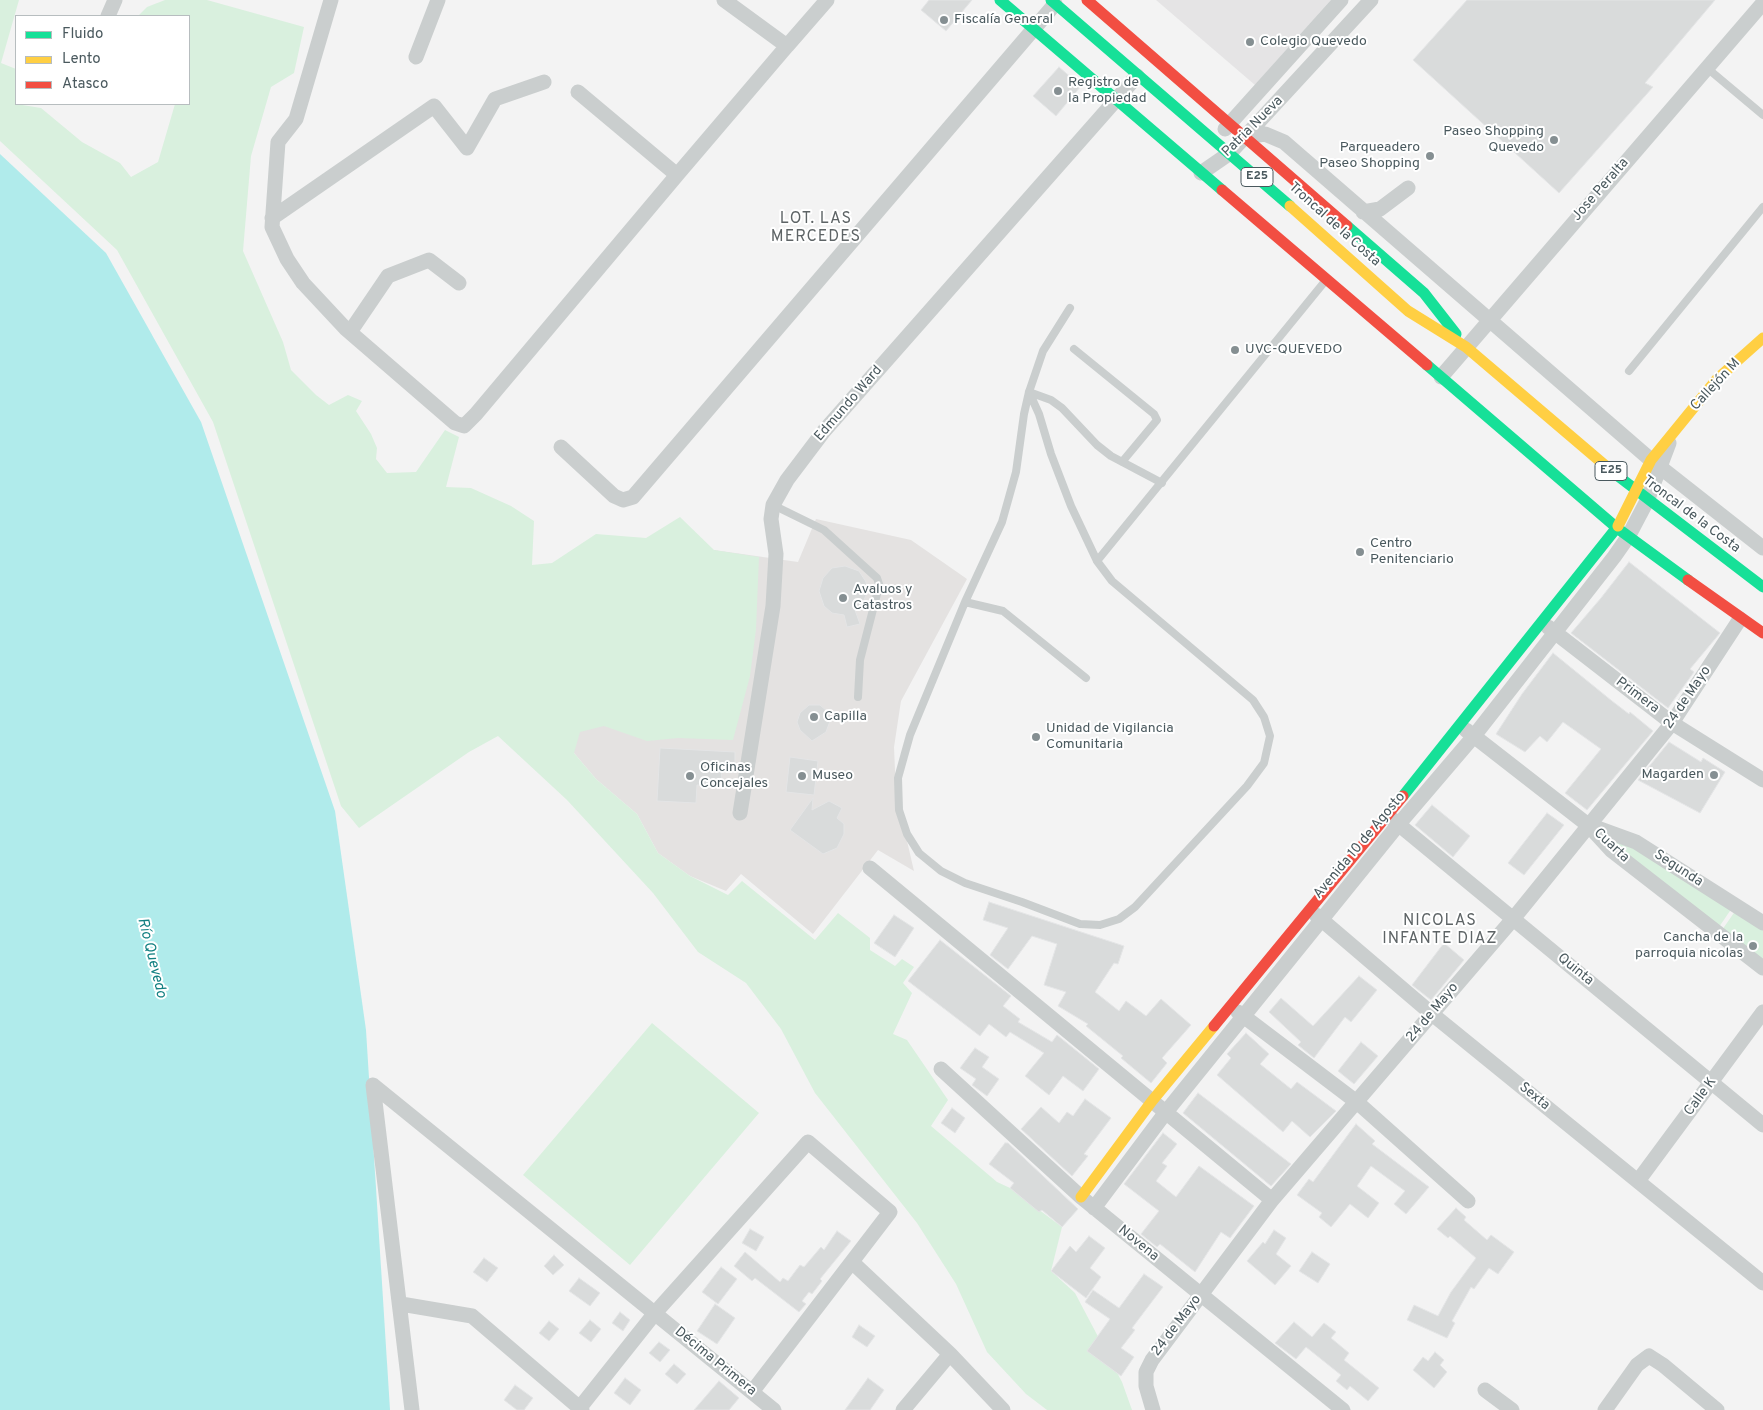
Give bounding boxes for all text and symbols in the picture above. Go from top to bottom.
place label: Fiscalía General [954,12,1053,28]
marker: Fiscalía General [938,14,950,26]
legend [15,15,190,105]
text: Fluido [62,25,103,44]
place label: Colegio Quevedo [1260,34,1367,50]
marker: Colegio Quevedo [1244,36,1256,48]
text: Lento [62,50,101,69]
text: Atasco [62,75,108,94]
place label: Registro de la Propiedad [1068,75,1147,108]
marker: Registro de la Propiedad [1052,85,1064,97]
street label: Patria Nueva [1219,93,1287,161]
place label: Paseo Shopping Quevedo [1443,124,1544,156]
marker: Paseo Shopping Quevedo [1548,134,1560,146]
place label: Parqueadero Paseo Shopping [1319,140,1420,172]
marker: Parqueadero Paseo Shopping [1424,150,1436,162]
street label: Jose Peralta [1569,155,1633,225]
road number: E25 [1241,168,1273,186]
street label: Troncal de la Costa [1285,179,1383,271]
district label: LOT. LAS MERCEDES [770,210,862,248]
place label: UVC-QUEVEDO [1245,342,1342,358]
marker: UVC-QUEVEDO [1229,344,1241,356]
street label: Callejón M [1688,355,1744,415]
street label: Edmundo Ward [812,363,886,445]
road number: E25 [1595,462,1627,481]
street label: Troncal de la Costa [1639,473,1743,557]
place label: Centro Penitenciario [1370,536,1454,568]
marker: Centro Penitenciario [1354,546,1366,558]
place label: Avaluos y Catastros [853,582,912,614]
marker: Avaluos y Catastros [837,592,849,604]
street label: 24 de Mayo [1661,663,1715,733]
street label: Primera [1612,674,1662,718]
place label: Capilla [824,709,867,725]
marker: Capilla [808,711,820,723]
place label: Unidad de Vigilancia Comunitaria [1046,721,1174,754]
marker: Unidad de Vigilancia Comunitaria [1030,731,1042,743]
place label: Oficinas Concejales [700,760,768,792]
place label: Magarden [1642,767,1704,783]
place label: Museo [812,768,853,784]
marker: Magarden [1708,769,1720,781]
marker: Oficinas Concejales [684,770,696,782]
marker: Museo [796,770,808,782]
street label: Avenida 10 de Agosto [1311,789,1409,903]
street label: Cuarta [1590,825,1632,867]
street label: Segunda [1650,847,1706,891]
district label: NICOLAS INFANTE DIAZ [1381,912,1499,950]
water label: Río Quevedo [132,916,170,1000]
place label: Cancha de la parroquia nicolas [1635,930,1743,962]
marker: Cancha de la parroquia nicolas [1747,940,1759,952]
street label: Quinta [1553,950,1597,990]
street label: 24 de Mayo [1403,980,1463,1046]
street label: Calle K [1681,1074,1721,1120]
street label: Sexta [1515,1080,1553,1114]
street label: Novena [1114,1222,1162,1266]
street label: 24 de Mayo [1148,1292,1206,1360]
street label: Décima Primera [671,1324,759,1400]

